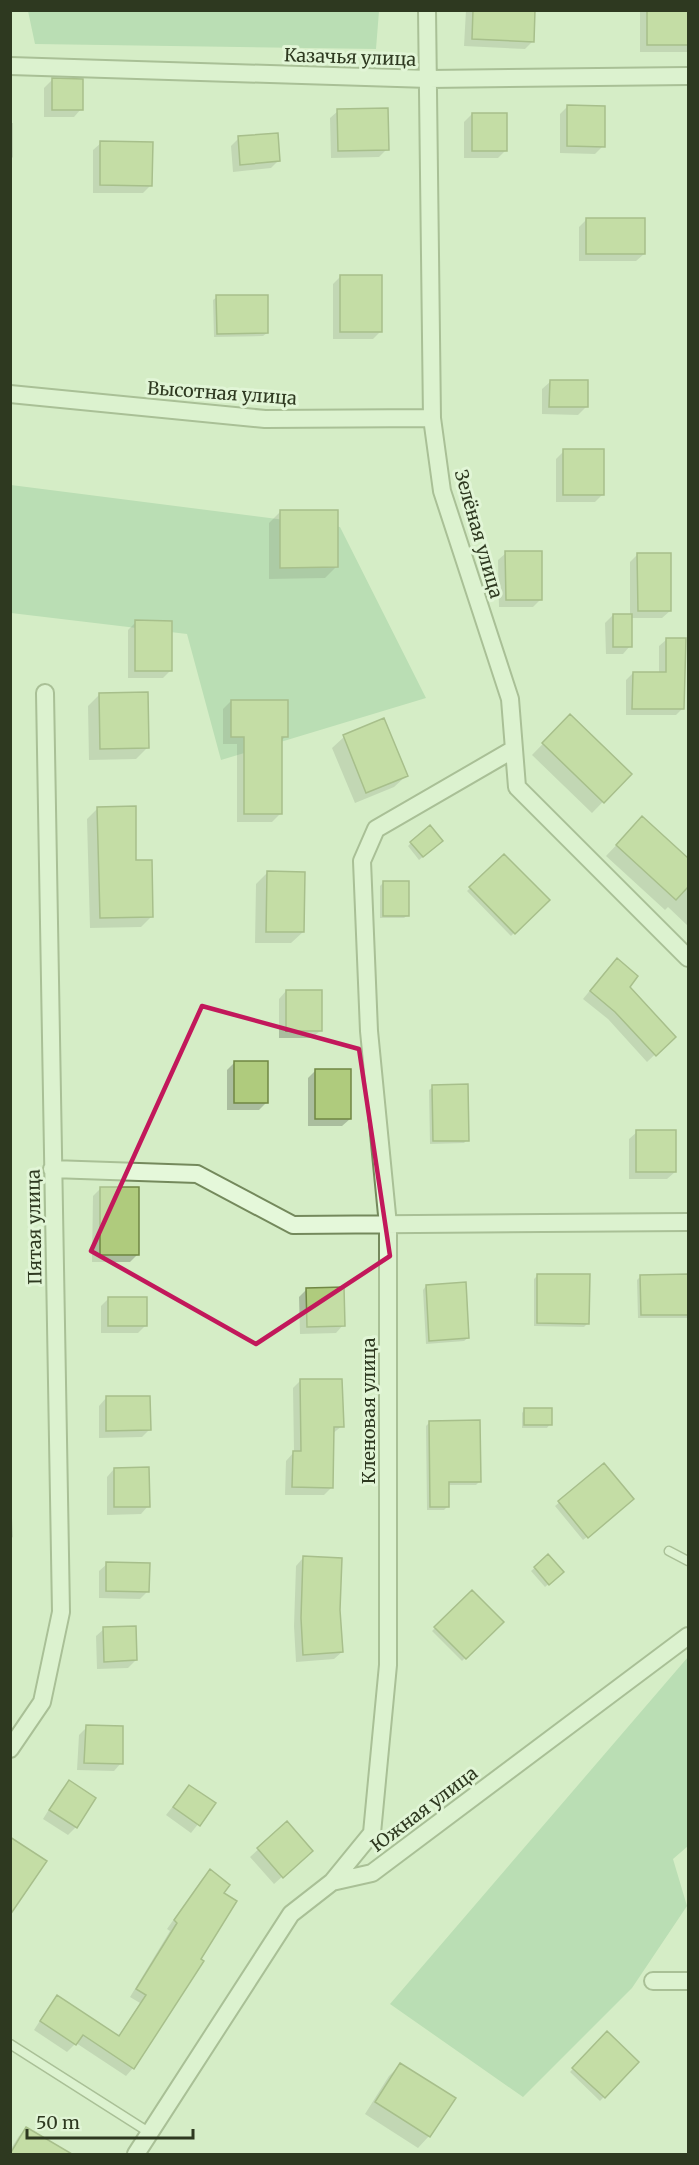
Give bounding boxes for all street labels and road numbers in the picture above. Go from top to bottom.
street label: Казачья улица [283,43,417,71]
street label: Высотная улица [146,376,298,410]
street label: Зелёная улица [450,467,508,601]
street label: Пятая улица [21,1169,47,1285]
street label: Кленовая улица [357,1337,380,1484]
street label: Южная улица [366,1761,482,1857]

